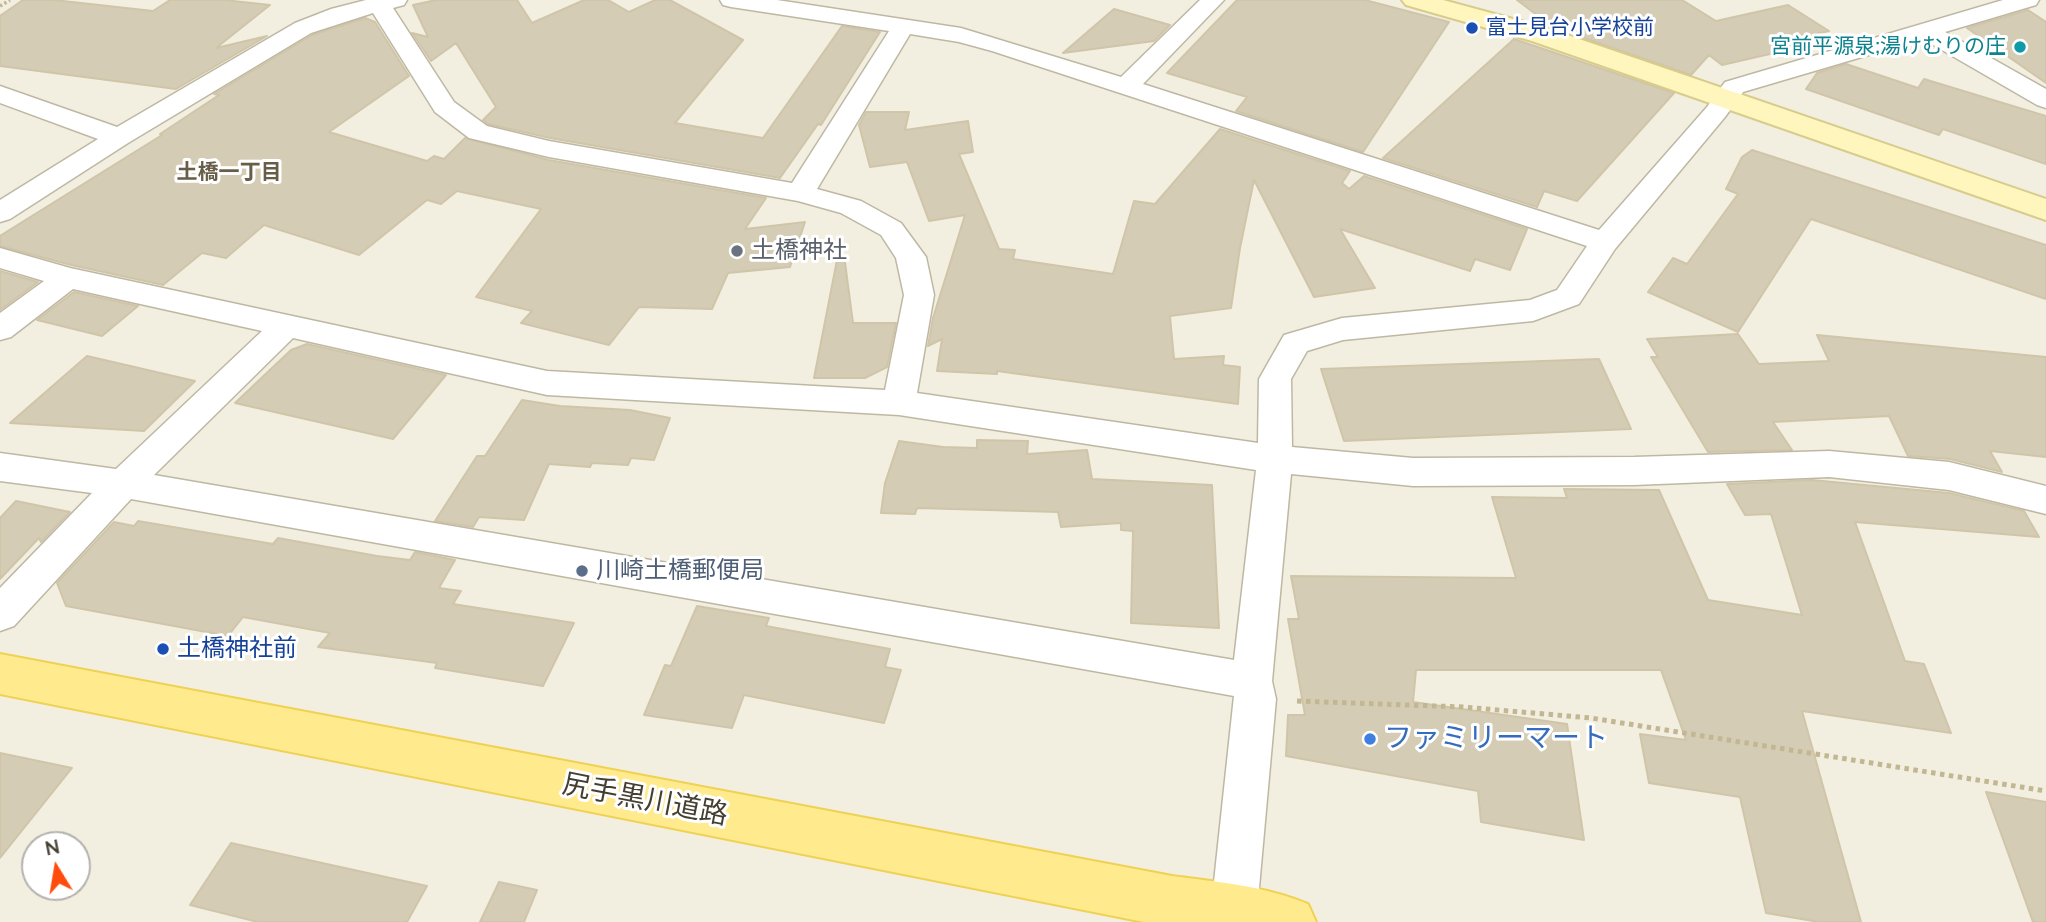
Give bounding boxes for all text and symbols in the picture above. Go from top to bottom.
place label: 富士見台小学校前 [1486,15,1654,41]
marker: 富士見台小学校前 [1464,20,1480,36]
place label: 宮前平源泉;湯けむりの庄 [1770,34,2006,60]
marker: 宮前平源泉;湯けむりの庄 [2012,39,2028,55]
district label: 土橋一丁目 [177,160,281,186]
place label: 土橋神社 [751,237,847,265]
marker: 土橋神社 [729,243,745,259]
place label: 川崎土橋郵便局 [596,557,764,585]
marker: 川崎土橋郵便局 [574,563,590,579]
place label: 土橋神社前 [177,635,297,663]
marker: 土橋神社前 [155,641,171,657]
place label: ファミリーマート [1384,722,1608,756]
marker: ファミリーマート [1362,731,1378,747]
street label: 尻手黒川道路 [559,767,731,833]
north arrow [21,831,91,901]
text: N [43,834,62,861]

